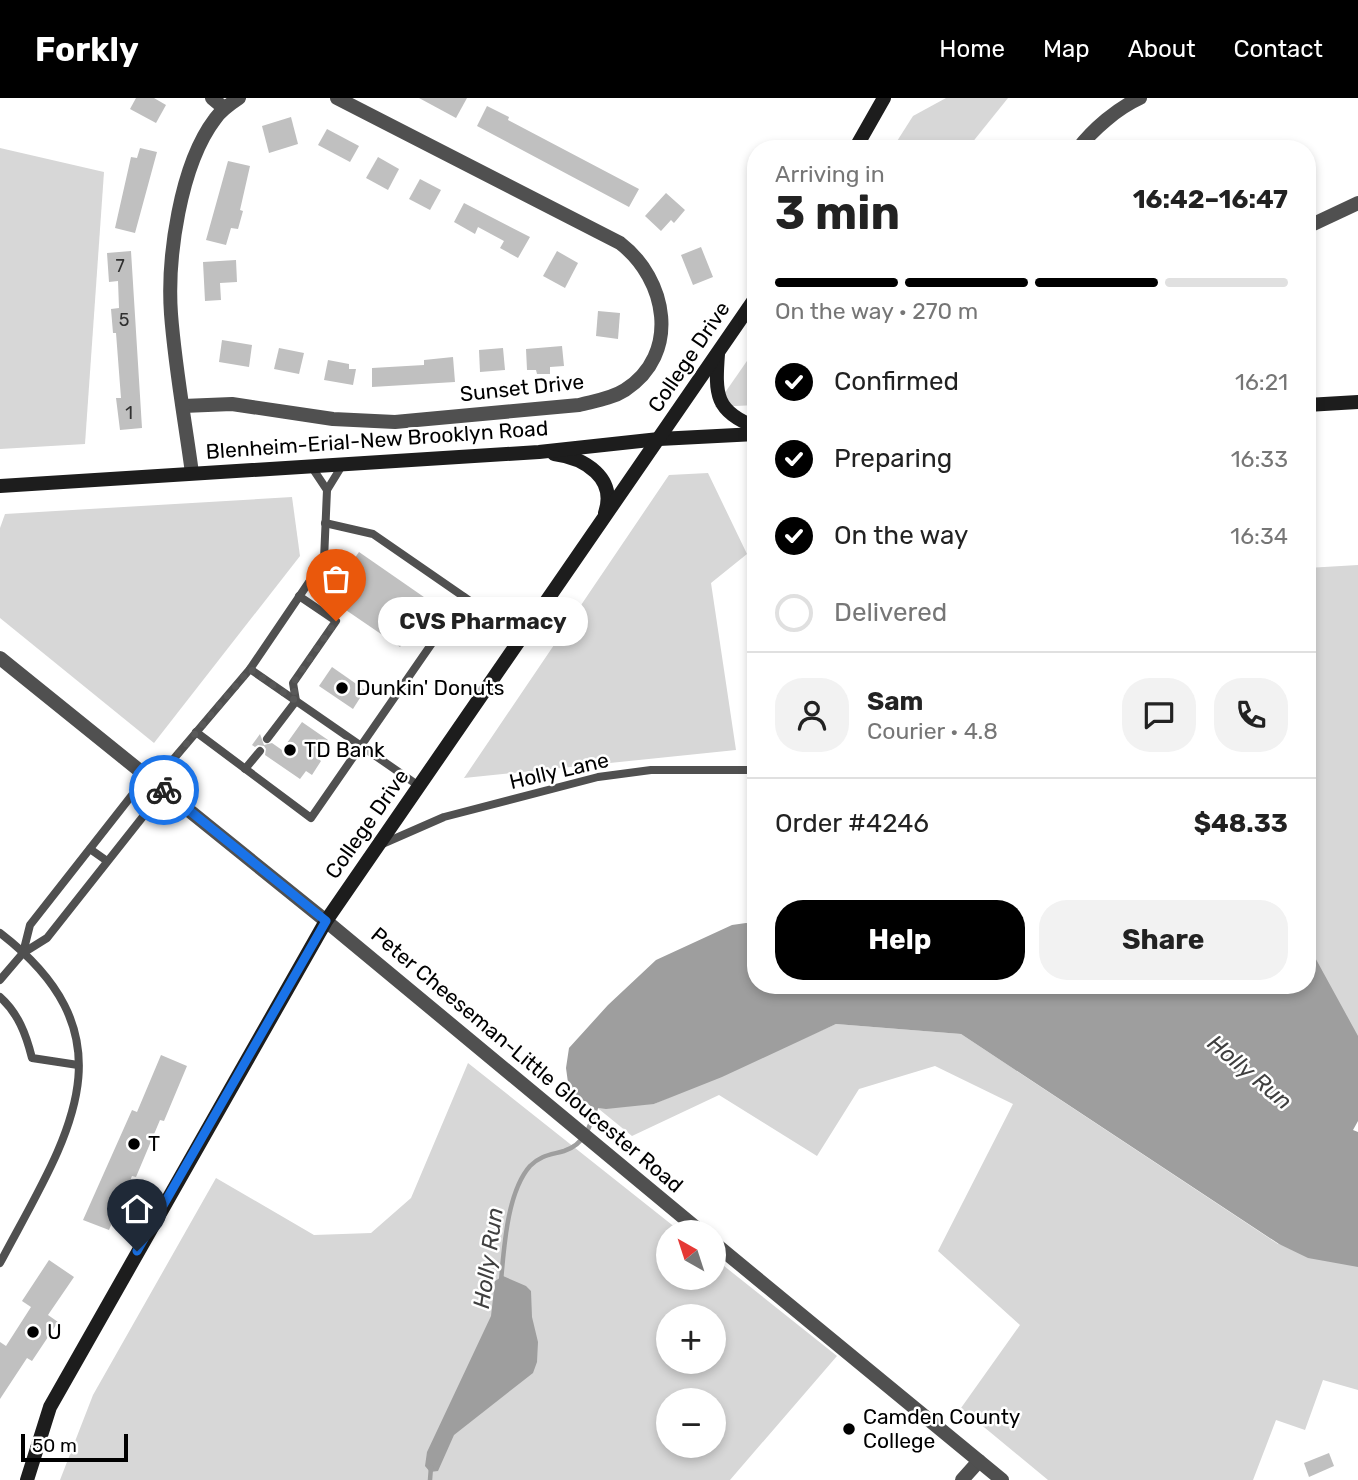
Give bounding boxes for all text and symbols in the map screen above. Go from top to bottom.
text: Forkly [35,30,139,69]
text: Home [939,35,1005,63]
text: Map [1043,35,1090,63]
text: About [1128,35,1196,63]
text: Contact [1234,35,1323,63]
text: Arriving in [775,160,885,188]
text: 16:42–16:47 [1133,184,1288,215]
text: 3 min [775,186,900,241]
house number: 7 [115,255,125,277]
street label: College Drive [642,297,735,417]
text: On the way · 270 m [775,297,978,325]
house number: 5 [119,309,129,331]
icon: check [775,363,813,401]
text: Confirmed [834,366,959,397]
text: 16:21 [1235,368,1288,396]
street label: Sunset Drive [459,369,585,406]
house number: 1 [125,402,133,424]
street label: Blenheim-Erial-New Brooklyn Road [205,415,549,464]
icon: check [775,440,813,478]
text: Preparing [834,443,952,474]
text: 16:33 [1231,445,1288,473]
icon: check [775,517,813,555]
text: On the way [834,520,968,551]
text: 16:34 [1230,522,1288,550]
pin [306,549,366,621]
icon: bag [317,560,355,598]
callout: CVS Pharmacy [378,596,588,646]
text: Delivered [834,597,947,628]
text: CVS Pharmacy [399,607,567,635]
place label: Dunkin' Donuts [356,675,504,700]
button: person [775,678,849,752]
button: chat [1122,678,1196,752]
button: phone [1214,678,1288,752]
marker: Dunkin' Donuts [334,680,350,696]
text: Sam [867,686,923,717]
text: Courier · 4.8 [867,717,998,745]
place label: TD Bank [304,737,385,762]
marker: TD Bank [282,742,298,758]
street label: Holly Lane [507,747,611,794]
courier [129,755,199,825]
street label: College Drive [320,764,414,883]
icon: bike [145,771,183,809]
text: Order #4246 [775,808,929,839]
text: $48.33 [1194,808,1288,839]
button: Help [775,900,1025,980]
button: Share [1039,900,1288,980]
street label: Peter Cheeseman-Little Gloucester Road [366,922,688,1198]
water label: Holly Run [1202,1029,1298,1115]
place label: T [148,1131,160,1156]
marker: T [126,1136,142,1152]
pin [107,1179,167,1251]
icon: home [118,1190,156,1228]
water label: Holly Run [467,1206,509,1310]
north arrow [656,1220,726,1290]
map controls [656,1220,726,1458]
button: + [656,1304,726,1374]
place label: U [47,1319,62,1344]
marker: U [25,1324,41,1340]
button: − [656,1388,726,1458]
place label: Camden County College [863,1404,1021,1453]
marker: Camden County College [841,1421,857,1437]
scale bar [21,1431,128,1463]
text: 50 m [32,1434,77,1457]

